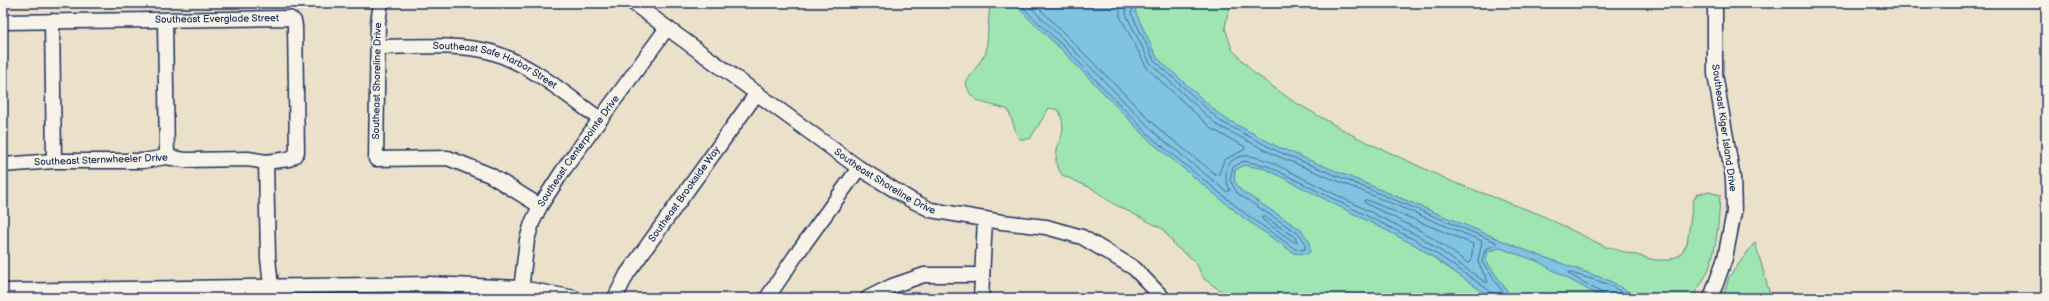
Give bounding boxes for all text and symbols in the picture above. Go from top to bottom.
street label: Southeast Everglade Street [155,12,279,26]
street label: Southeast Shoreline Drive [370,22,384,140]
street label: Southeast Safe Harbor Street [433,40,559,92]
street label: Southeast Kiger Island Drive [1709,64,1739,192]
street label: Southeast Centerpointe Drive [535,93,622,209]
street label: Southeast Brookside Way [646,144,723,244]
street label: Southeast Shoreline Drive [832,146,936,217]
street label: Southeast Sternwheeler Drive [34,152,168,168]

